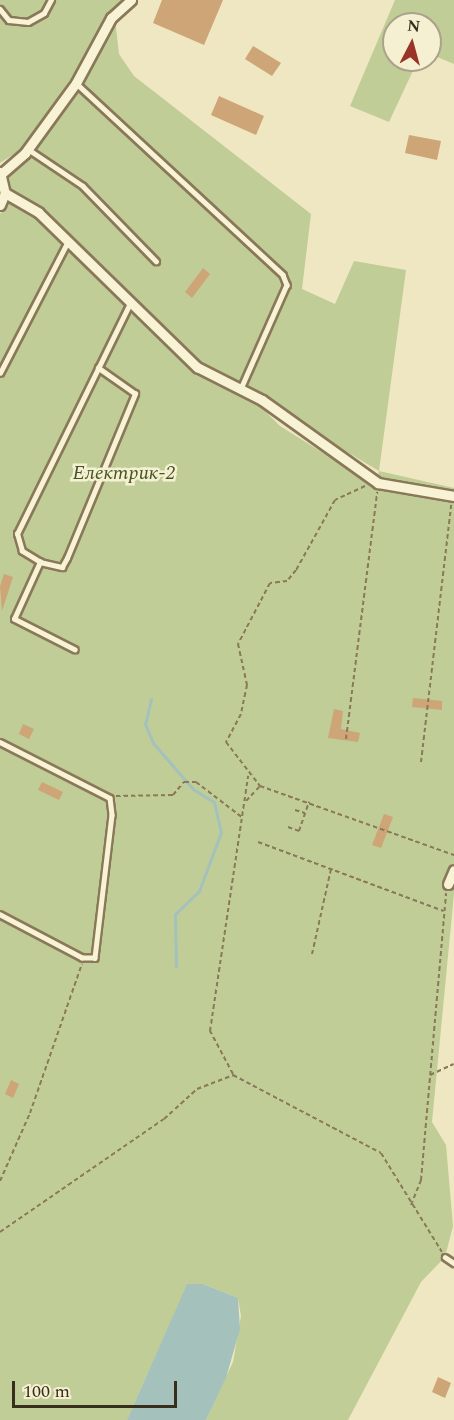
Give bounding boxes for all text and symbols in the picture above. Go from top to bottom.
north arrow [382,12,442,72]
text: N [406,13,421,39]
park label: Електрик-2 [73,461,175,485]
scale bar [15,1369,180,1407]
text: 100 m [23,1378,70,1405]

